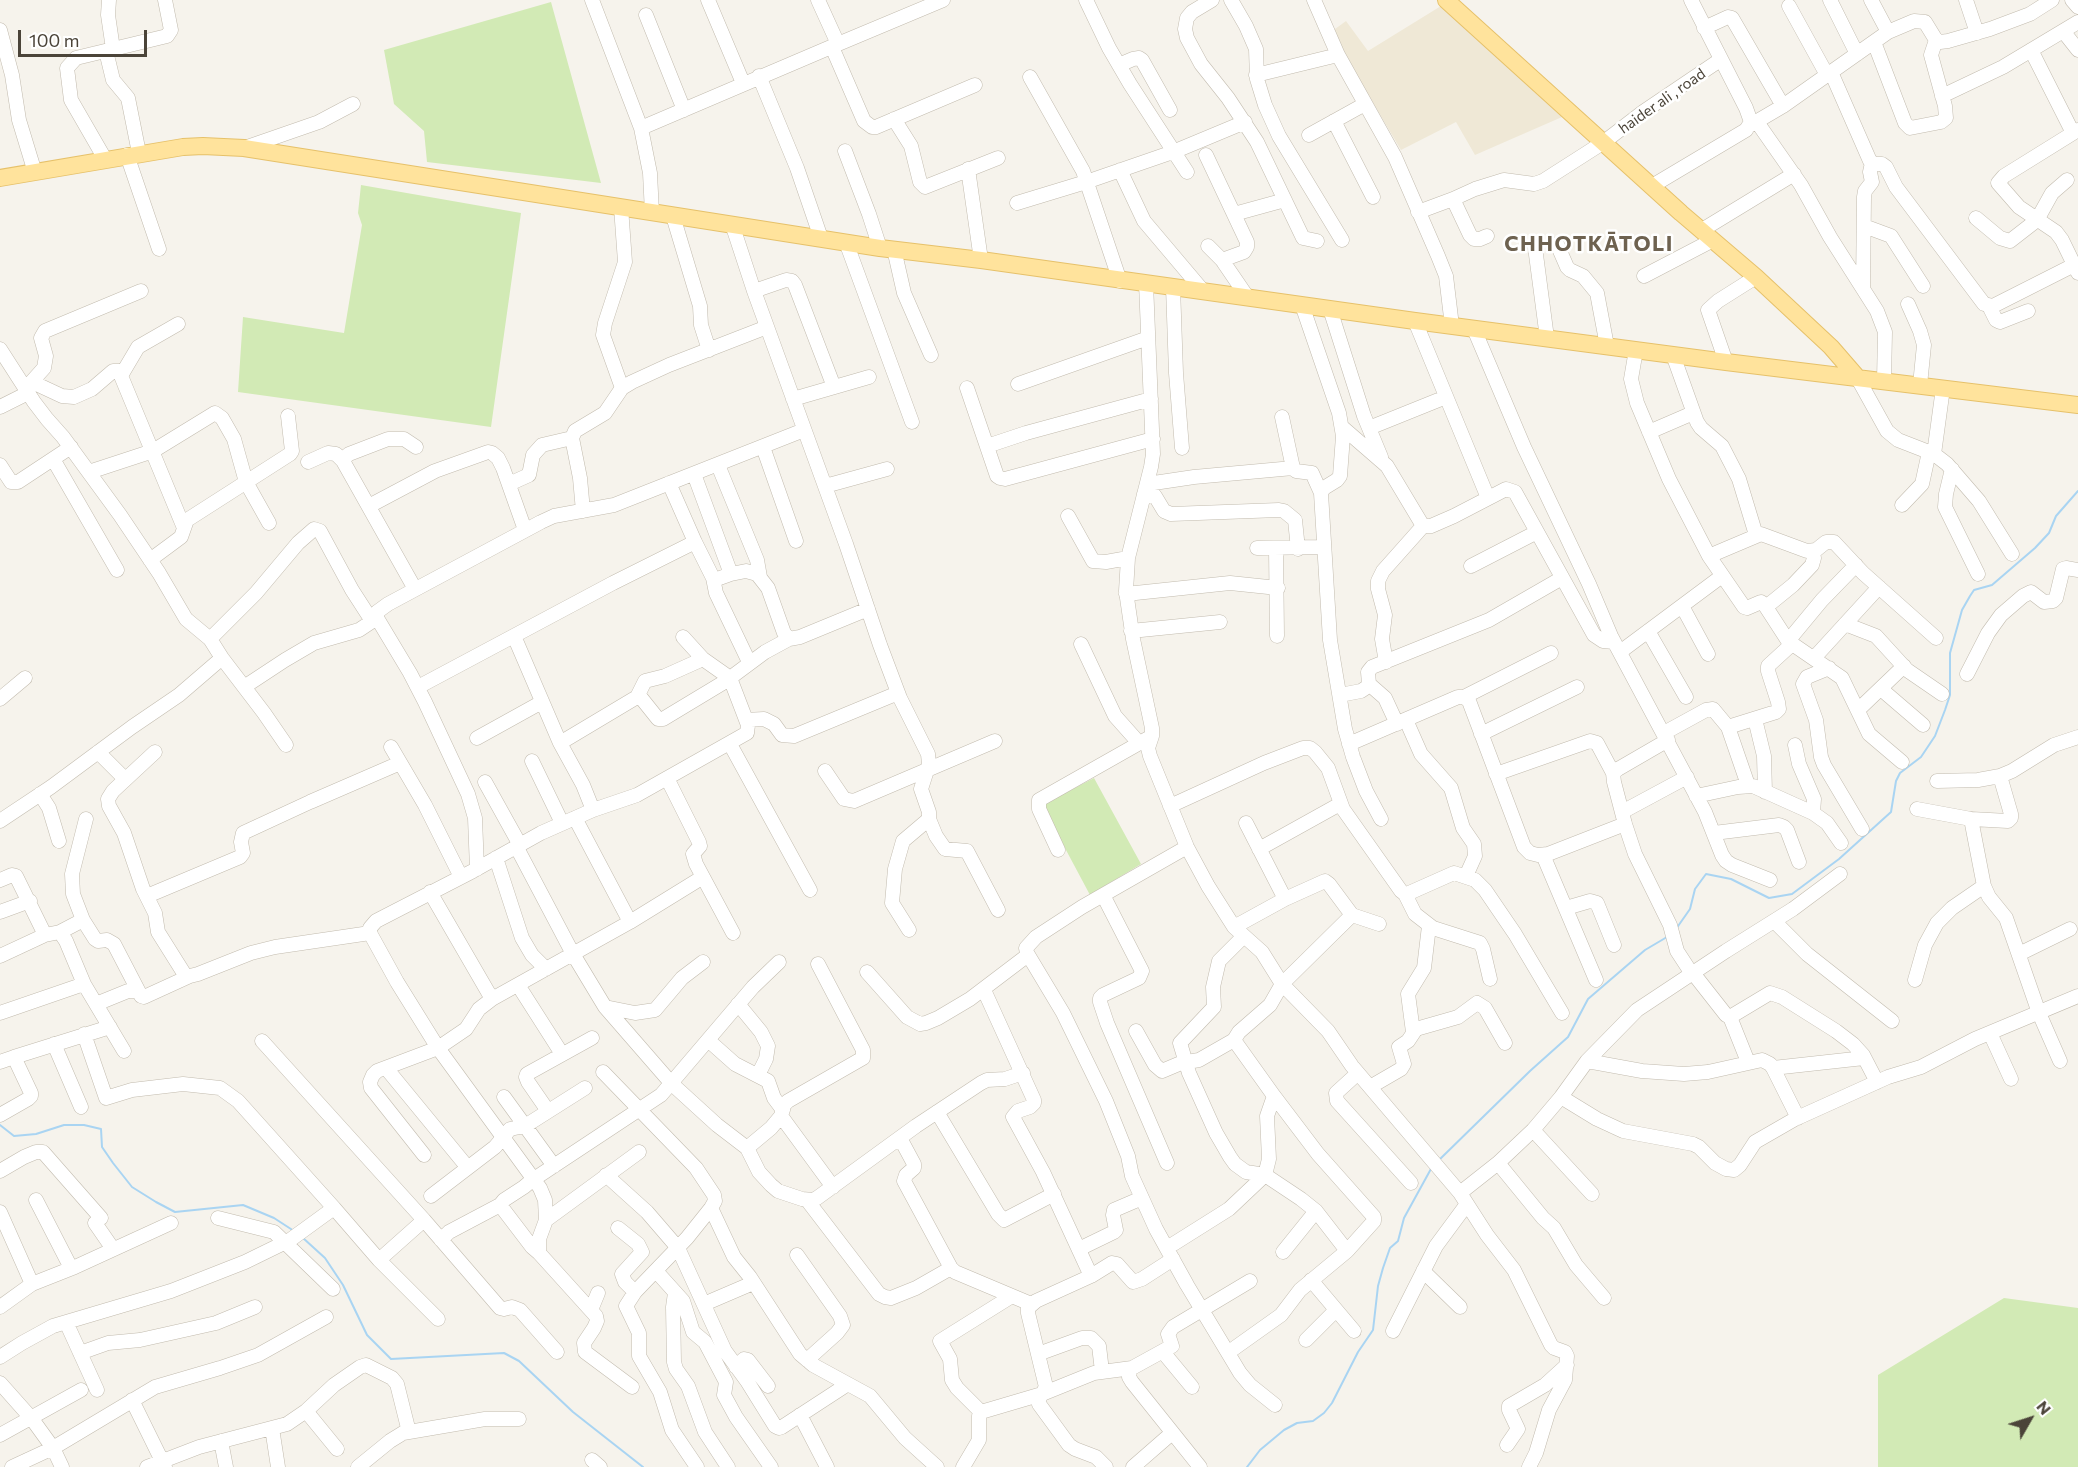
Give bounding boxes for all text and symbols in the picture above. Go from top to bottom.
scale bar [21,18,150,56]
text: 100 m [29,29,79,51]
street label: haider ali , road [1615,64,1709,138]
district label: CHHOTKĀTOLI [1504,231,1674,257]
north arrow [2000,1389,2060,1449]
text: N [2033,1397,2056,1418]

